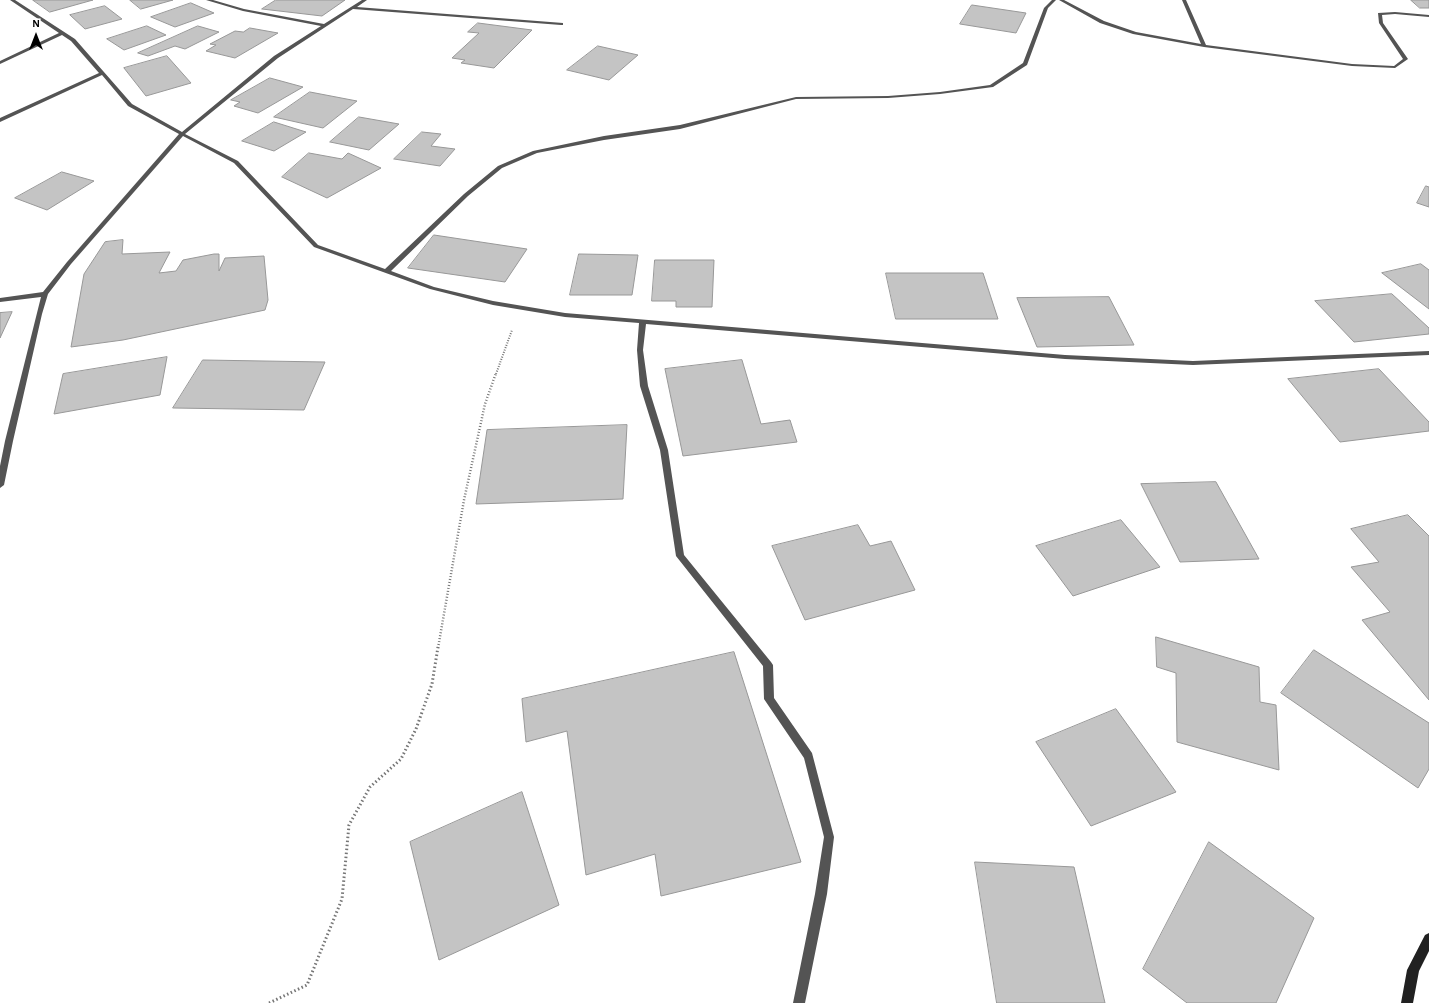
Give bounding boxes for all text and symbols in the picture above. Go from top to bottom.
north arrow [16,16,56,56]
text: N [32,18,40,29]

